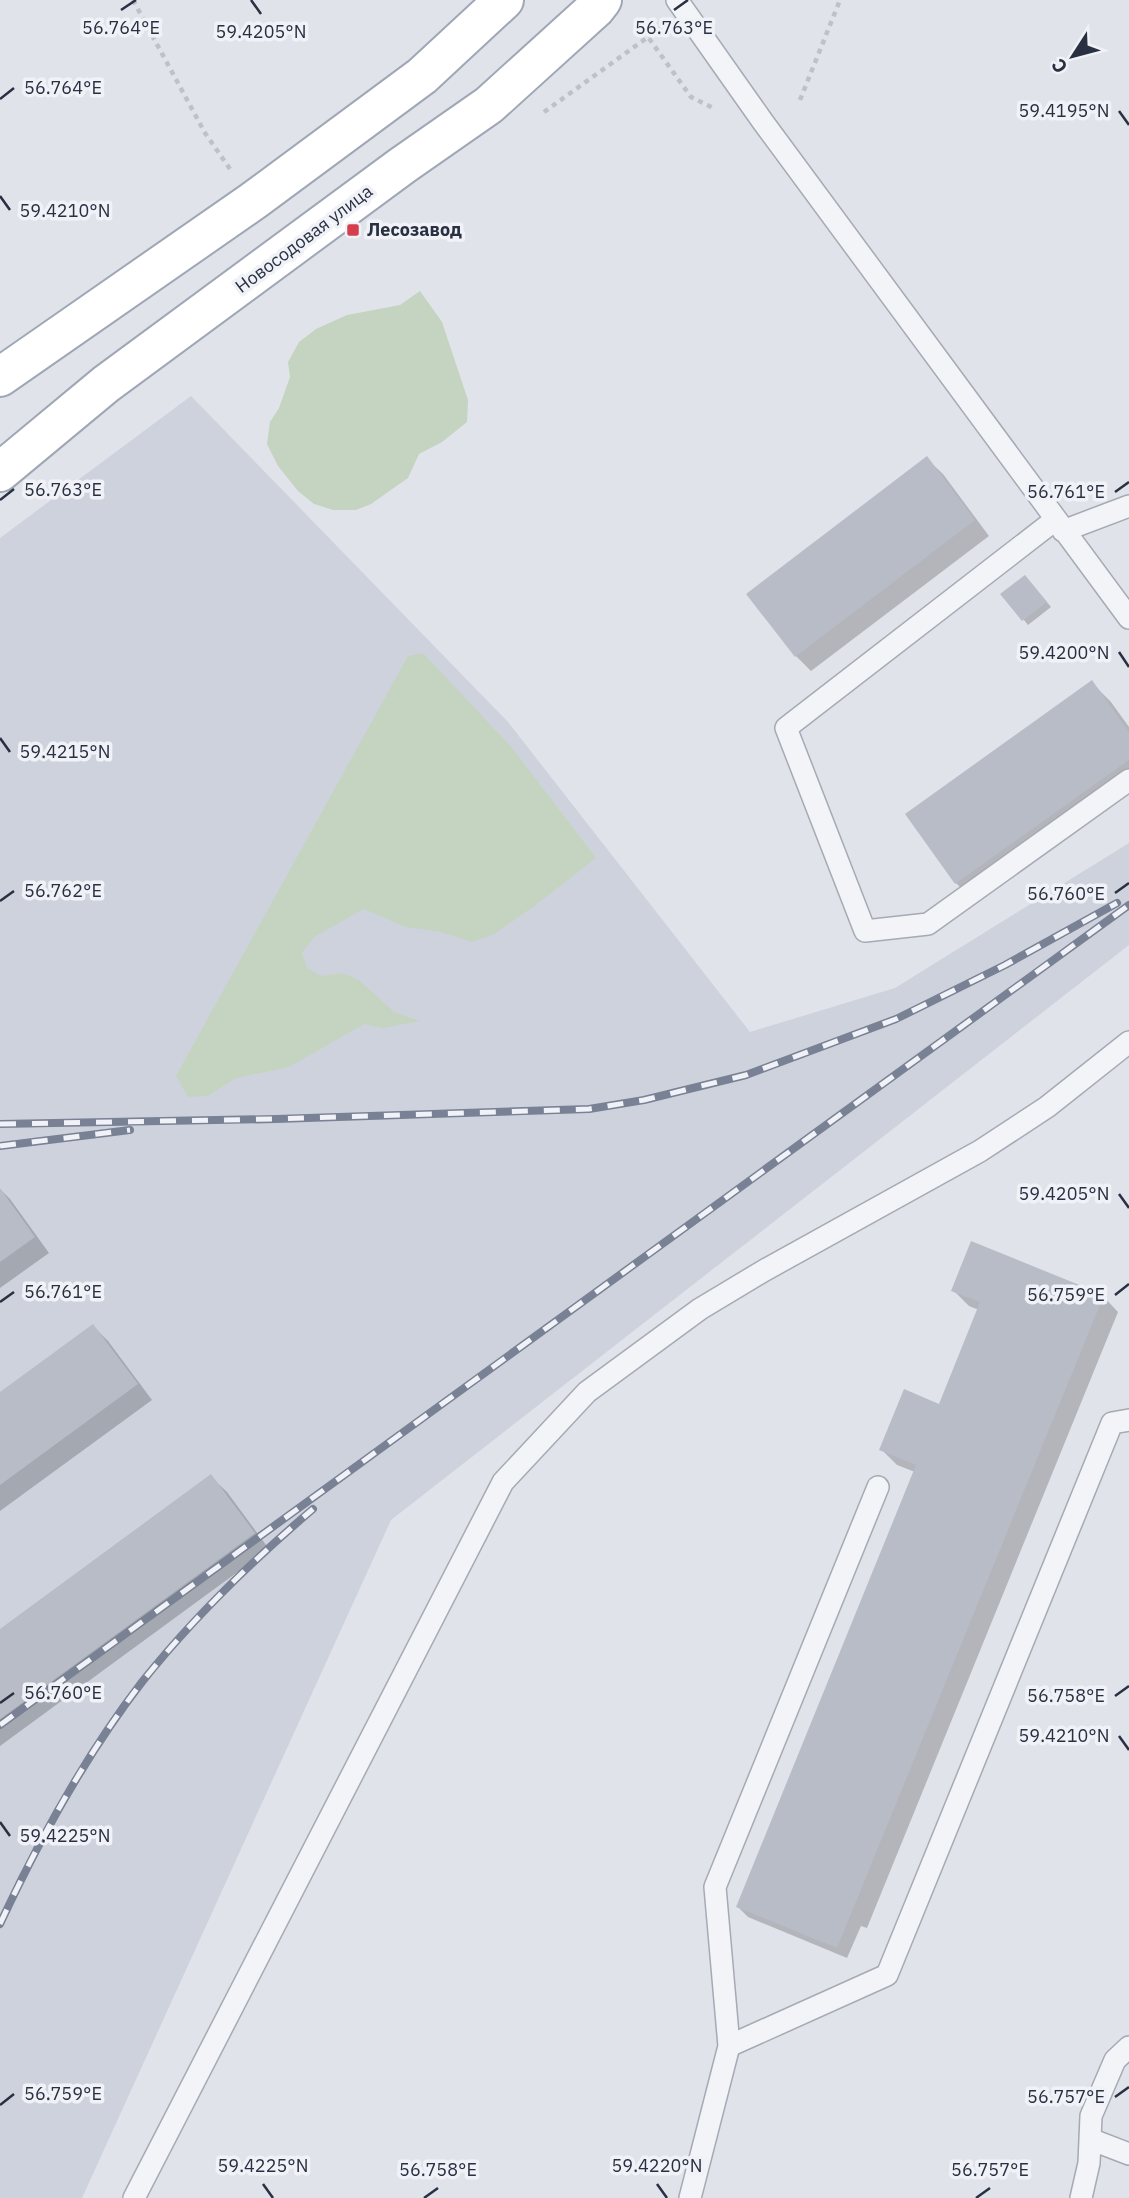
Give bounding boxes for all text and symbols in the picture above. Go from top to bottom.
text: 56.764°E [82,16,160,39]
text: 56.763°E [635,16,713,39]
text: 59.4205°N [216,20,306,43]
north arrow [1038,21,1108,91]
text: С [1046,54,1073,78]
text: 56.764°E [24,76,102,99]
text: 59.4195°N [1019,99,1109,122]
street label: Новосодовая улица [230,179,377,298]
text: 59.4210°N [20,199,110,222]
place label: Лесозавод [367,218,462,241]
marker: Лесозавод [345,222,361,238]
text: 56.763°E [24,478,102,501]
text: 56.761°E [1027,480,1105,503]
text: 59.4200°N [1019,641,1109,664]
text: 59.4215°N [20,740,110,763]
text: 56.762°E [24,879,102,902]
text: 56.760°E [1027,882,1105,905]
text: 59.4205°N [1019,1182,1109,1205]
text: 56.761°E [24,1280,102,1303]
text: 56.759°E [1027,1283,1105,1306]
text: 56.760°E [24,1681,102,1704]
text: 56.758°E [1027,1684,1105,1707]
text: 59.4210°N [1019,1724,1109,1747]
text: 59.4225°N [20,1824,110,1847]
text: 56.759°E [24,2082,102,2105]
text: 56.757°E [1027,2085,1105,2108]
text: 59.4225°N [218,2154,308,2177]
text: 59.4220°N [612,2154,702,2177]
text: 56.758°E [399,2158,477,2181]
text: 56.757°E [951,2158,1029,2181]

